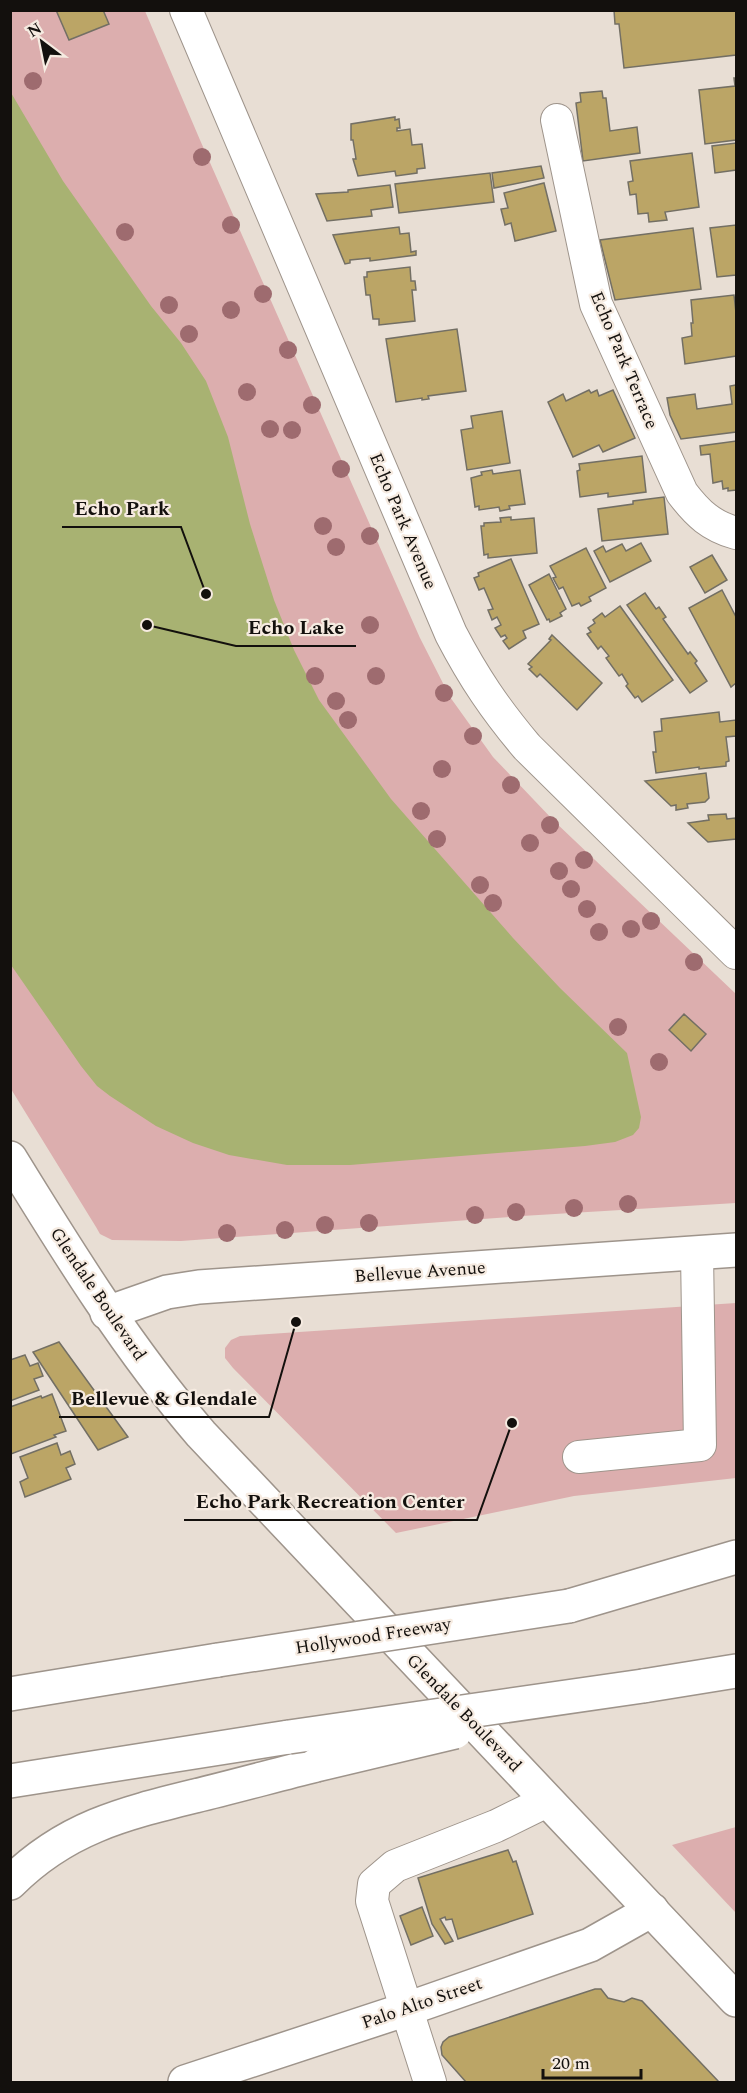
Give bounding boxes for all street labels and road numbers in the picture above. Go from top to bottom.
street label: Echo Park Terrace [583,287,665,433]
street label: Echo Park Avenue [362,448,444,594]
street label: Glendale Boulevard [43,1222,153,1366]
street label: Bellevue Avenue [354,1254,486,1290]
street label: Hollywood Freeway [293,1610,454,1662]
street label: Glendale Boulevard [400,1647,528,1779]
street label: Palo Alto Street [358,1970,486,2036]

